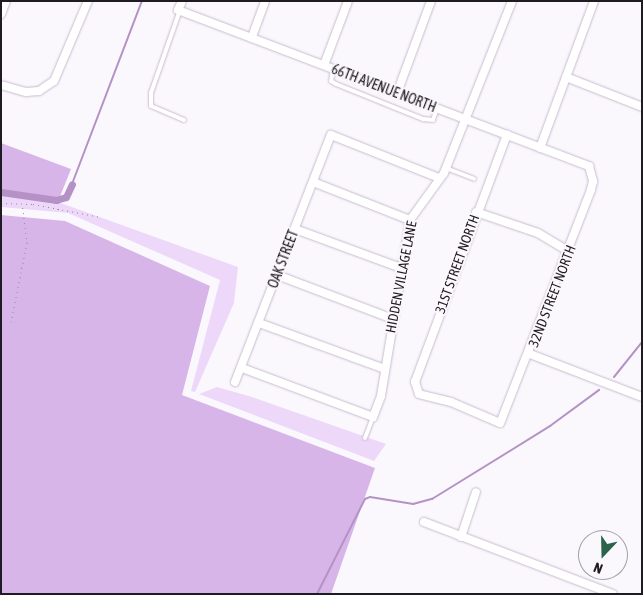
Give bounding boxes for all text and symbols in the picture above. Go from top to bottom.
street label: 66TH AVENUE NORTH [329,60,439,116]
street label: 31ST STREET NORTH [431,212,483,316]
street label: HIDDEN VILLAGE LANE [382,220,420,334]
street label: OAK STREET [264,228,302,290]
street label: 32ND STREET NORTH [525,243,579,349]
north arrow [578,530,628,580]
text: N [591,559,605,577]

